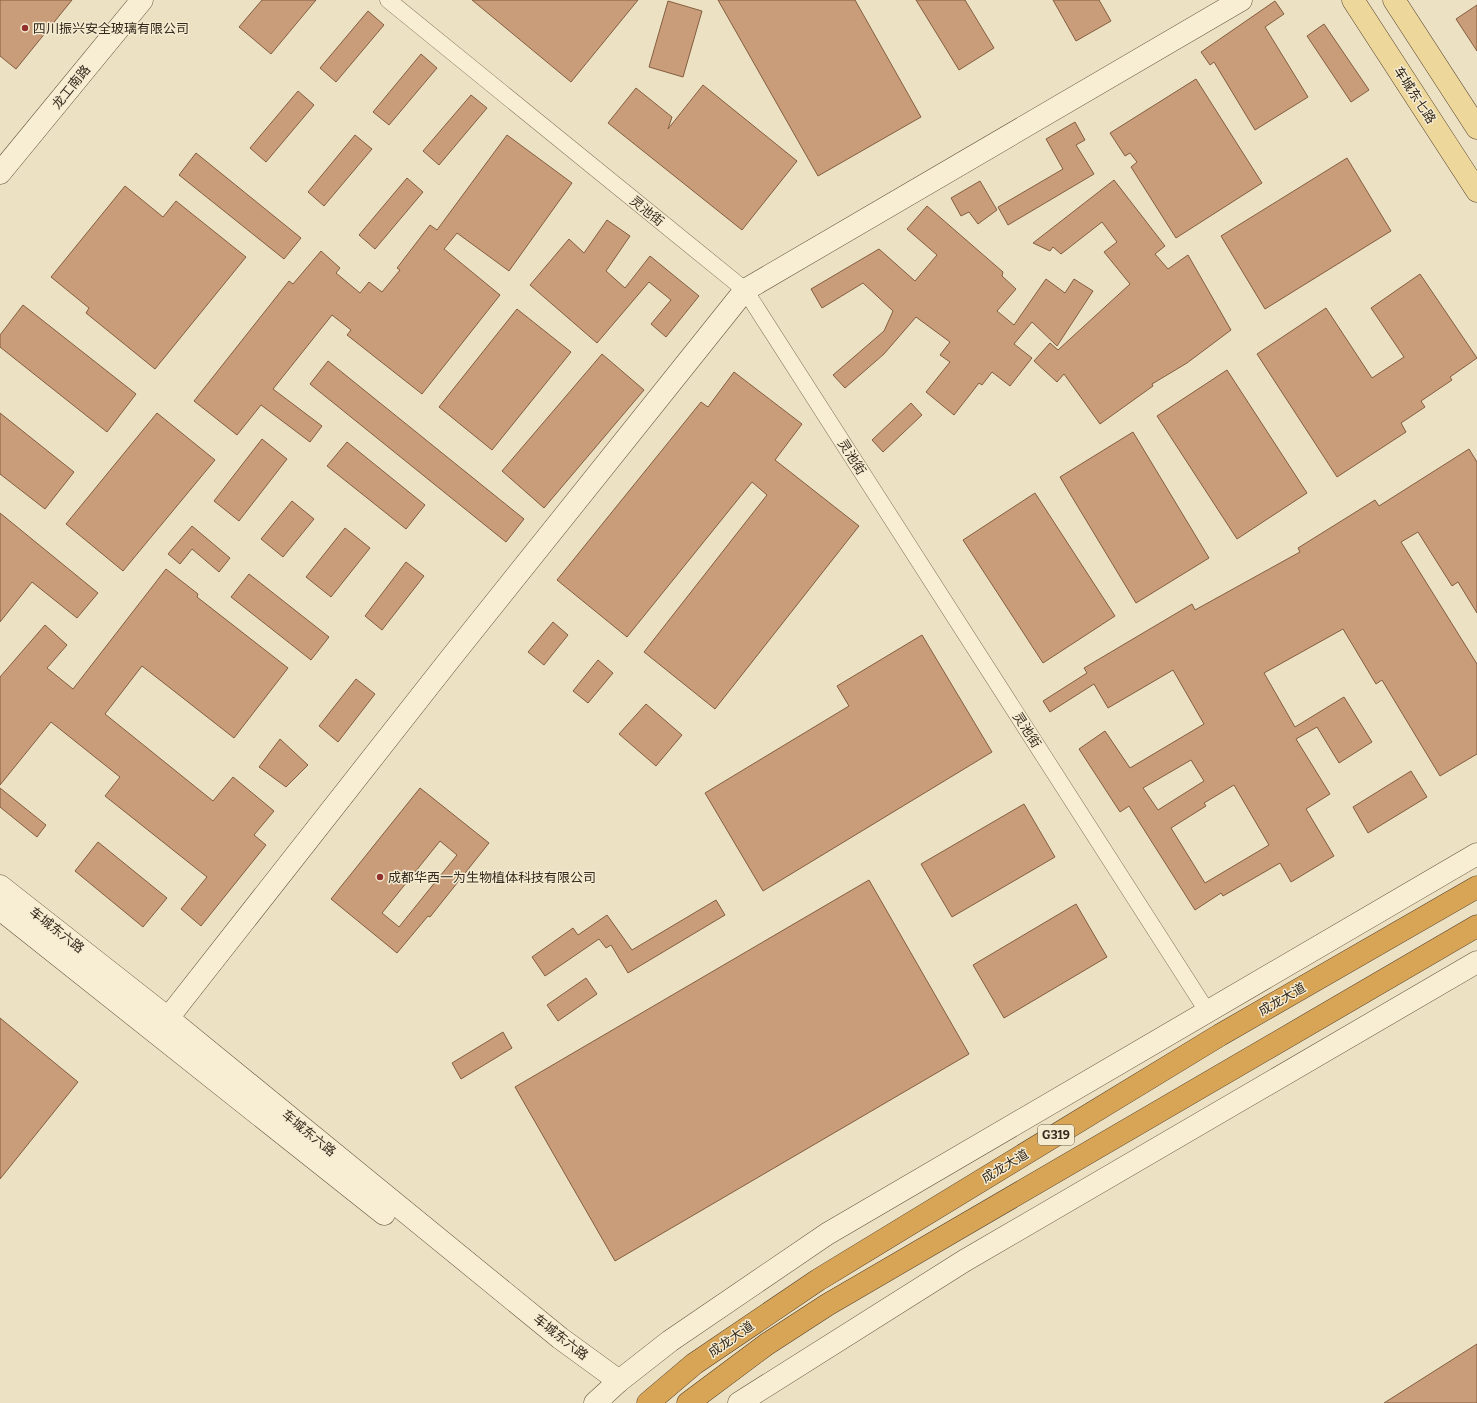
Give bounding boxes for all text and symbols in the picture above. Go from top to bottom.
place label: 四川振兴安全玻璃有限公司 [33,21,189,36]
marker: 四川振兴安全玻璃有限公司 [20,23,30,33]
street label: 龙工南路 [49,62,93,112]
street label: 车城东七路 [1391,64,1439,126]
street label: 灵池街 [627,193,667,229]
street label: 灵池街 [835,437,869,477]
street label: 灵池街 [1010,710,1044,750]
place label: 成都华西一为生物植体科技有限公司 [388,870,596,885]
marker: 成都华西一为生物植体科技有限公司 [375,872,385,882]
street label: 车城东六路 [27,904,87,956]
street label: 成龙大道 [1256,980,1308,1018]
street label: 车城东六路 [279,1107,339,1159]
road number: G319 [1038,1125,1074,1145]
street label: 成龙大道 [979,1146,1031,1186]
street label: 车城东六路 [531,1311,591,1363]
street label: 成龙大道 [705,1318,757,1360]

